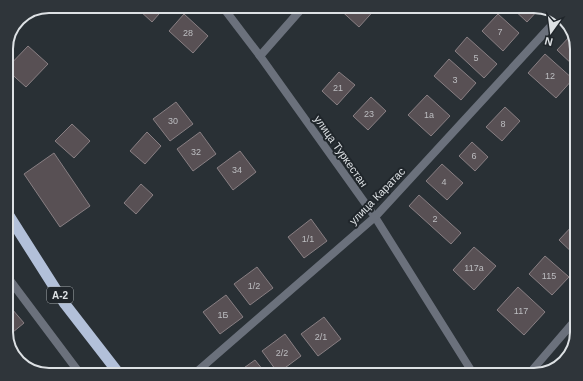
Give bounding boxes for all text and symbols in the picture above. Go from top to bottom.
north arrow [531,12,571,52]
house number: 7 [497,27,503,37]
house number: 28 [183,28,193,38]
text: N [543,35,554,48]
house number: 5 [473,53,479,63]
house number: 12 [545,71,555,81]
house number: 3 [452,75,458,85]
house number: 21 [333,83,343,93]
house number: 23 [364,109,374,119]
house number: 1а [424,110,434,120]
street label: улица Туркестан [312,113,370,189]
house number: 30 [168,116,178,126]
house number: 8 [500,119,506,129]
house number: 32 [191,147,201,157]
house number: 6 [471,151,477,161]
house number: 34 [232,165,242,175]
street label: улица Каратас [347,165,407,227]
house number: 4 [441,177,447,187]
house number: 2 [432,214,438,224]
house number: 1/1 [302,234,314,244]
house number: 117а [464,263,484,273]
house number: 115 [542,271,556,281]
house number: 1/2 [248,281,260,291]
road number: A-2 [47,287,73,303]
house number: 117 [514,306,528,316]
house number: 1Б [218,310,229,320]
house number: 2/1 [315,332,327,342]
house number: 2/2 [276,348,288,358]

